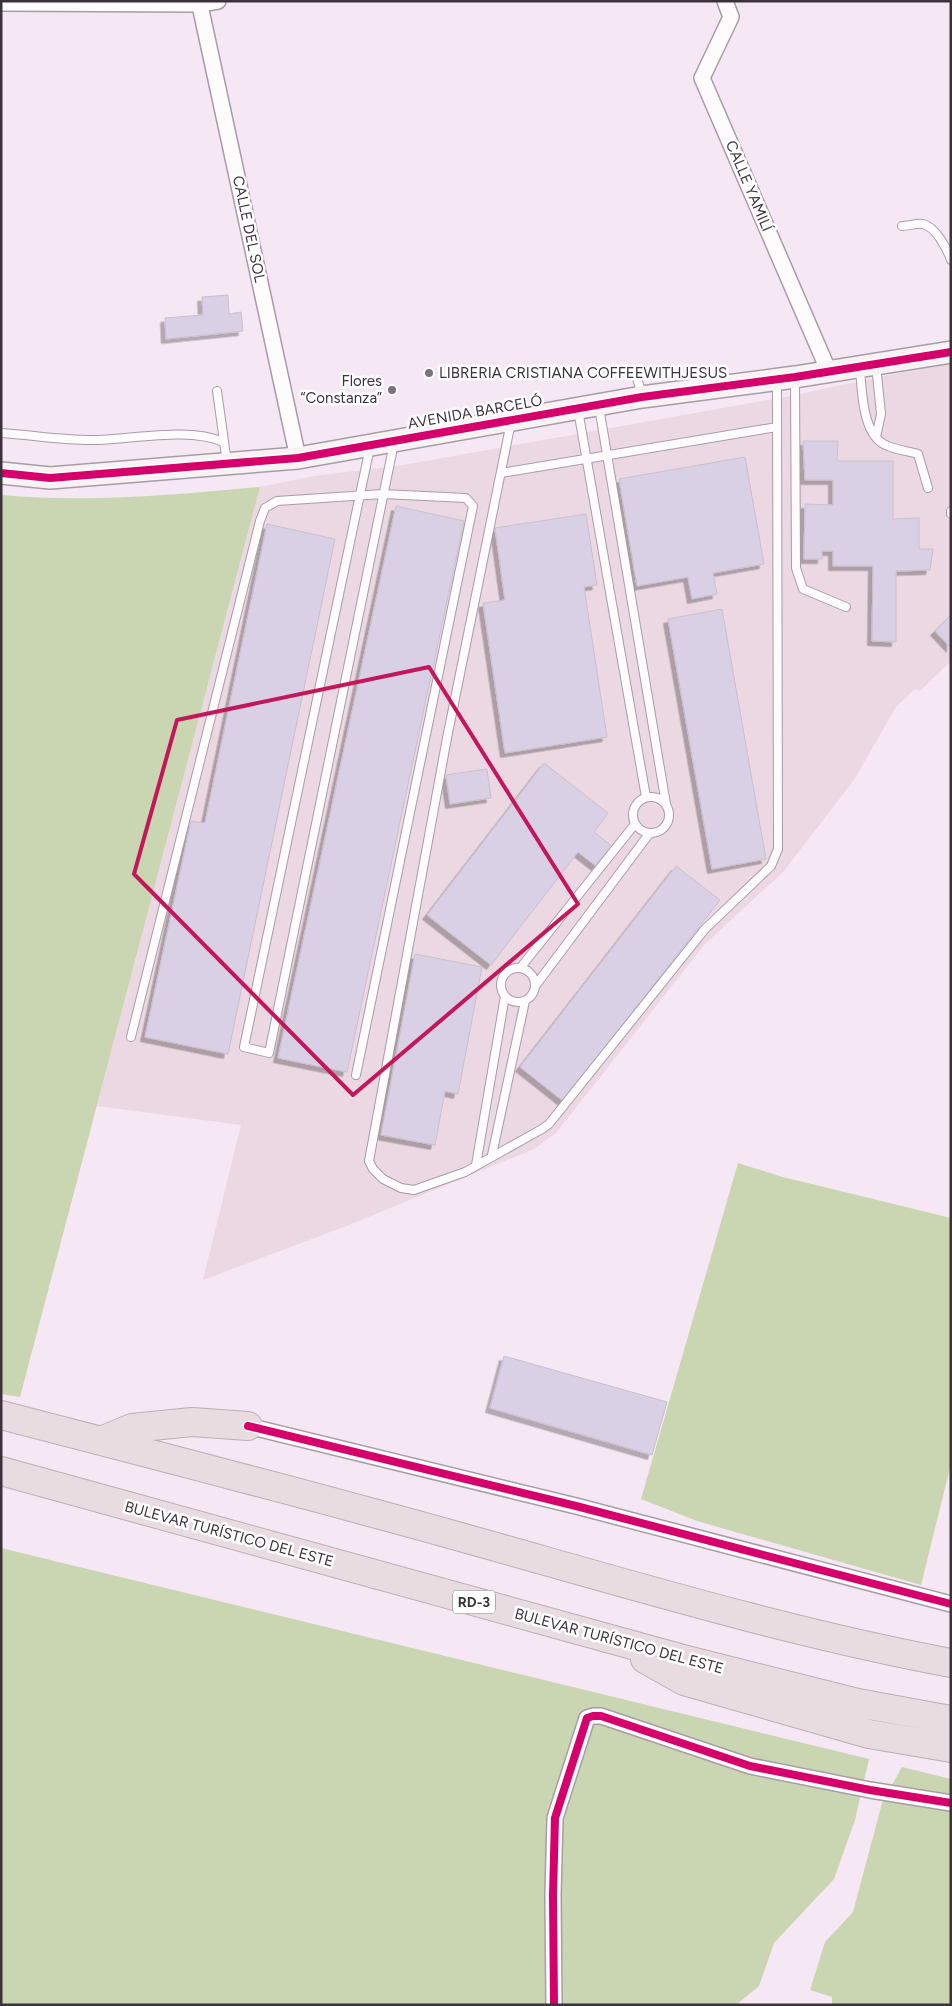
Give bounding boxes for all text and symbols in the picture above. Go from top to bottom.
street label: CALLE YAMILÍ [722,138,777,235]
street label: CALLE DEL SOL [229,174,269,284]
place label: LIBRERIA CRISTIANA COFFEEWITHJESUS [439,364,727,382]
marker: LIBRERIA CRISTIANA COFFEEWITHJESUS [423,367,435,379]
place label: Flores “Constanza” [301,372,382,407]
marker: Flores “Constanza” [386,384,398,396]
street label: AVENIDA BARCELÓ [406,391,544,433]
street label: BULEVAR TURÍSTICO DEL ESTE [123,1497,335,1571]
road number: RD-3 [453,1590,495,1614]
street label: BULEVAR TURÍSTICO DEL ESTE [513,1604,725,1678]

